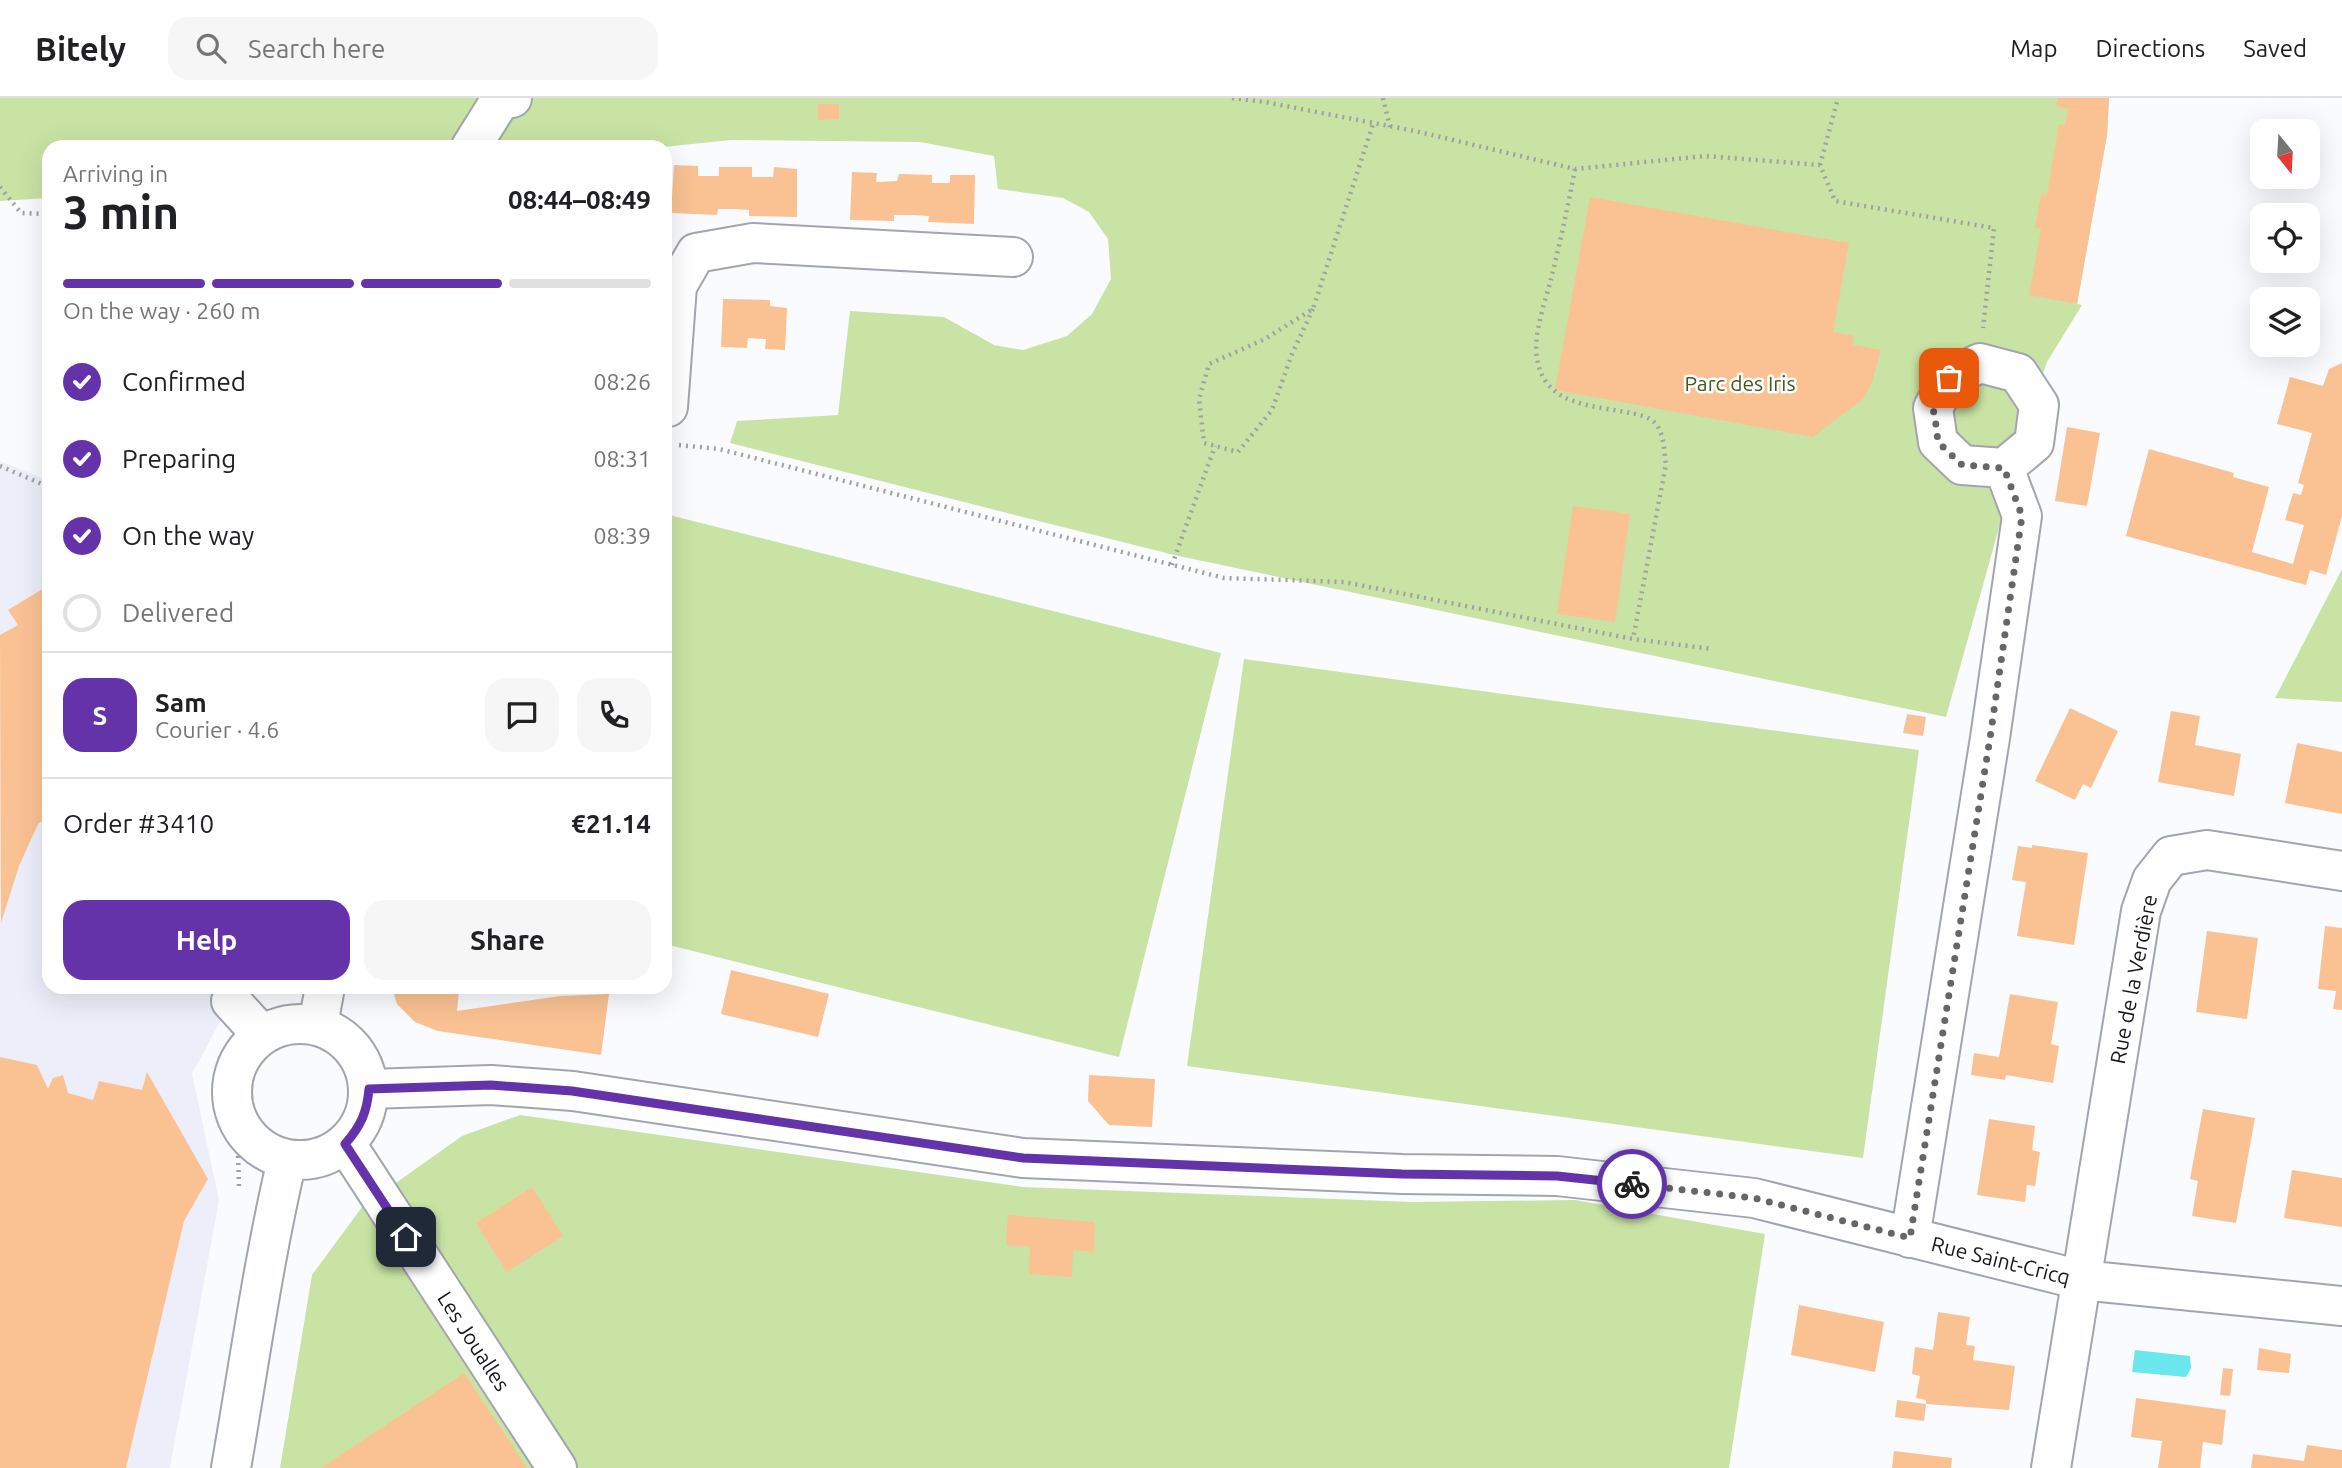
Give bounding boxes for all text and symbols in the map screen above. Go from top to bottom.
search box [168,17,658,80]
icon: search [192,29,230,67]
text: Bitely [35,30,126,67]
text: Search here [248,34,385,63]
text: Map [2010,35,2057,62]
text: Directions [2095,35,2205,62]
text: Saved [2243,35,2307,62]
north arrow [2250,119,2320,189]
map controls [2250,119,2320,357]
text: Arriving in [63,161,168,186]
text: 08:44–08:49 [508,185,651,214]
text: 3 min [63,186,179,238]
button: locate [2250,203,2320,273]
button: layers [2250,287,2320,357]
text: On the way · 260 m [63,298,260,323]
pin [1919,348,1979,408]
icon: bag [1930,359,1968,397]
icon: check [63,363,101,401]
text: Confirmed [122,367,246,396]
text: 08:26 [593,369,651,394]
park label: Parc des Iris [1684,371,1796,395]
icon: check [63,440,101,478]
text: Preparing [122,444,236,473]
text: 08:31 [593,446,651,471]
icon: check [63,517,101,555]
text: On the way [122,521,254,550]
text: 08:39 [593,523,651,548]
text: Delivered [122,598,234,627]
button: chat [485,678,559,752]
button: phone [577,678,651,752]
text: Sam [155,688,207,717]
text: S [93,701,107,730]
text: Courier · 4.6 [155,717,279,742]
text: Order #3410 [63,809,214,838]
text: €21.14 [571,809,651,838]
street label: Rue de la Verdière [2105,892,2161,1066]
button: Help [63,900,350,980]
button: Share [364,900,651,980]
courier [1597,1149,1667,1219]
icon: bike [1613,1165,1651,1203]
pin [376,1207,436,1267]
icon: home [387,1218,425,1256]
street label: Rue Saint-Cricq [1929,1231,2073,1289]
street label: Les Joualles [433,1287,515,1395]

